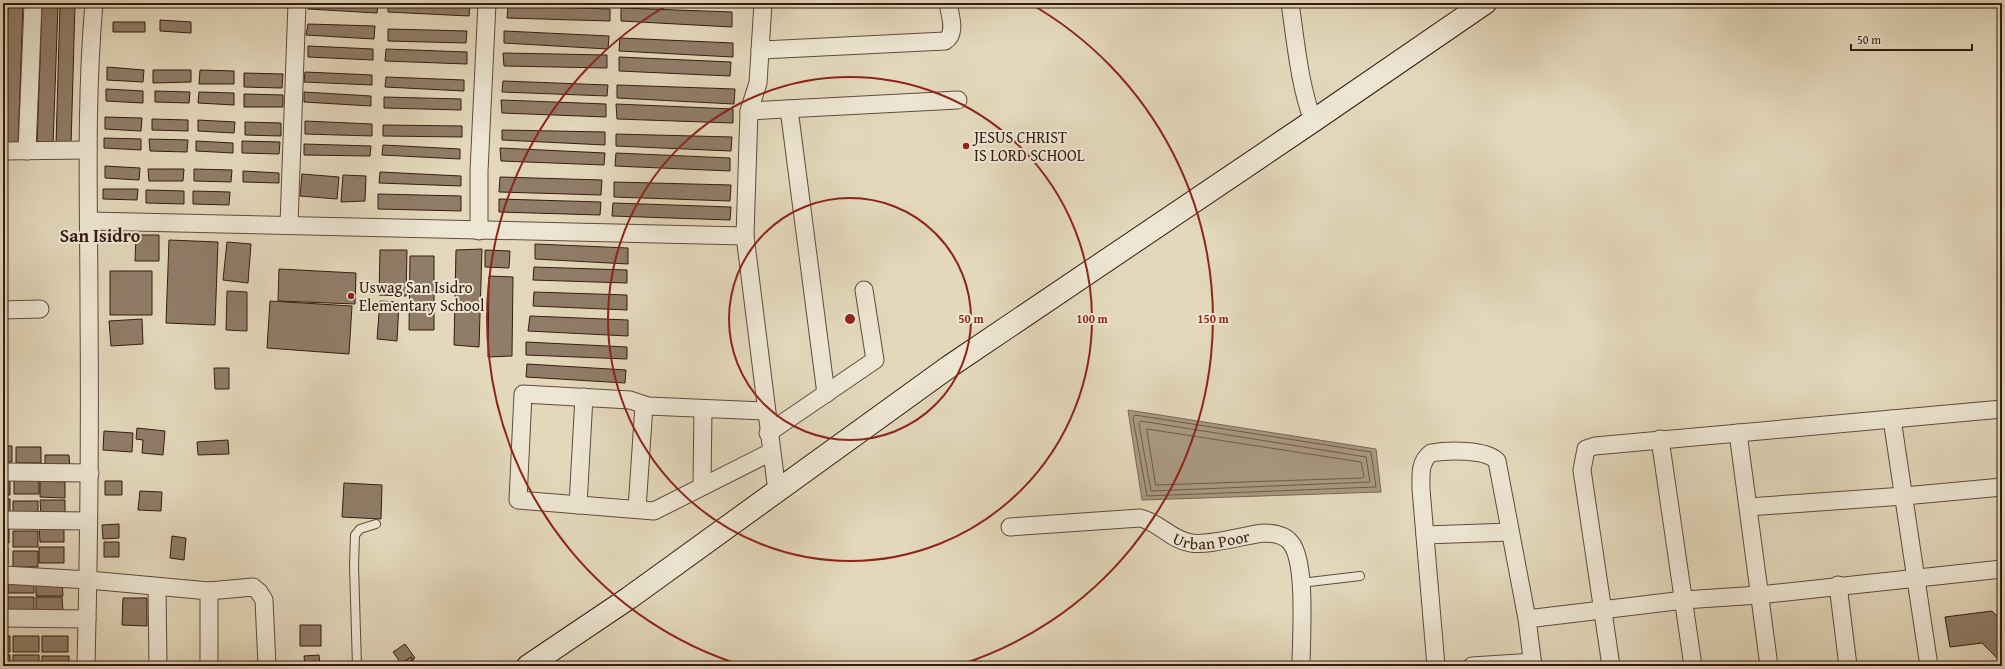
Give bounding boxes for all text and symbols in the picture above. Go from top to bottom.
scale bar [1851,26,1972,52]
text: 50 m [1857,31,1881,48]
place label: JESUS CHRIST IS LORD SCHOOL [972,125,1085,167]
marker: JESUS CHRIST IS LORD SCHOOL [961,141,971,151]
district label: San Isidro [60,222,141,249]
place label: Uswag San Isidro Elementary School [359,275,485,317]
marker: Uswag San Isidro Elementary School [346,291,356,301]
text: 50 m [958,310,984,327]
text: 100 m [1076,310,1109,327]
text: 150 m [1197,310,1230,327]
centre of rings [843,312,857,326]
street label: Urban Poor [1169,523,1252,556]

